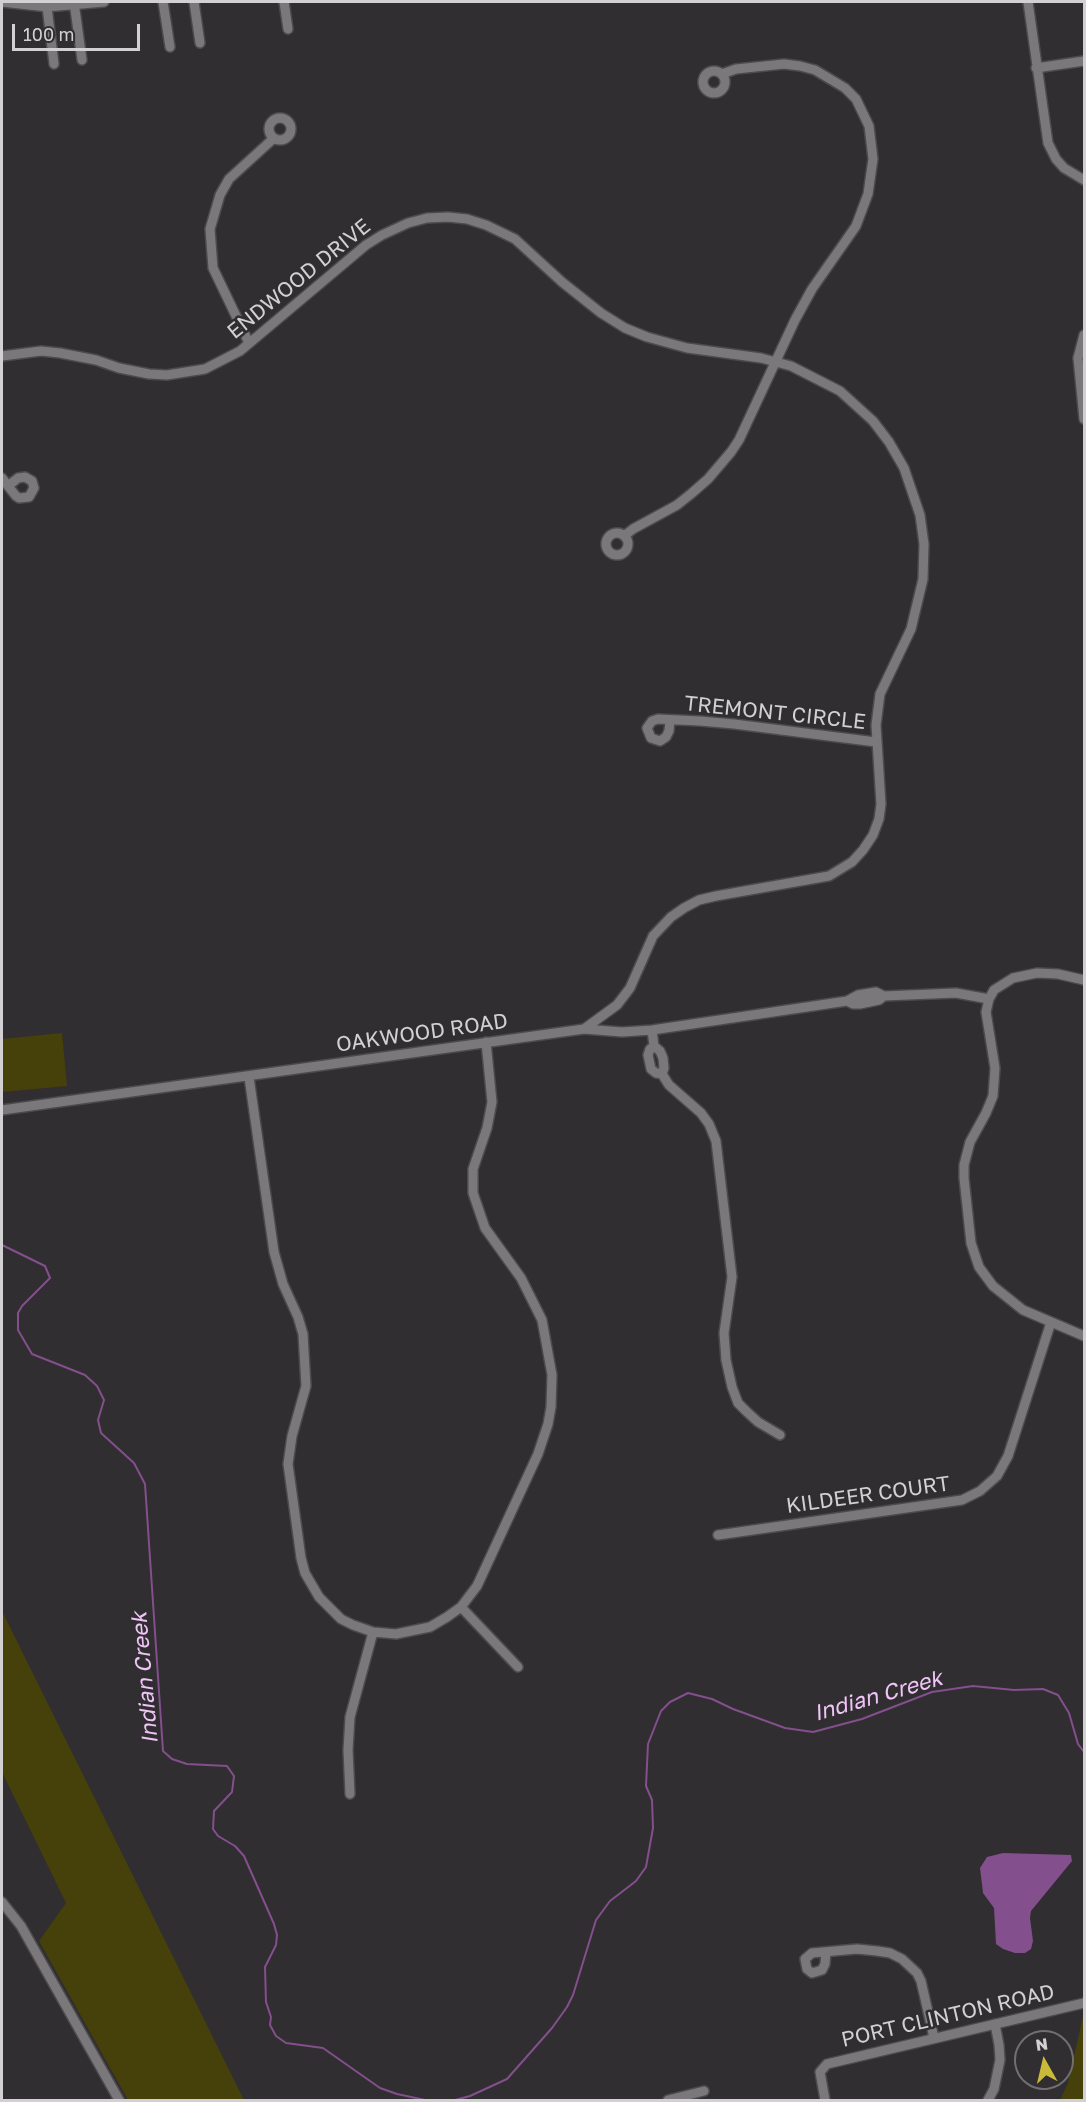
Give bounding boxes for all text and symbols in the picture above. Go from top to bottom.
scale bar [15,12,142,50]
text: 100 m [23,23,74,45]
street label: ENDWOOD DRIVE [222,214,376,344]
street label: TREMONT CIRCLE [683,691,867,735]
street label: OAKWOOD ROAD [335,1008,509,1058]
street label: KILDEER COURT [784,1471,952,1519]
water label: Indian Creek [126,1611,164,1745]
water label: Indian Creek [811,1665,945,1727]
street label: PORT CLINTON ROAD [839,1979,1057,2053]
north arrow [1014,2030,1074,2090]

